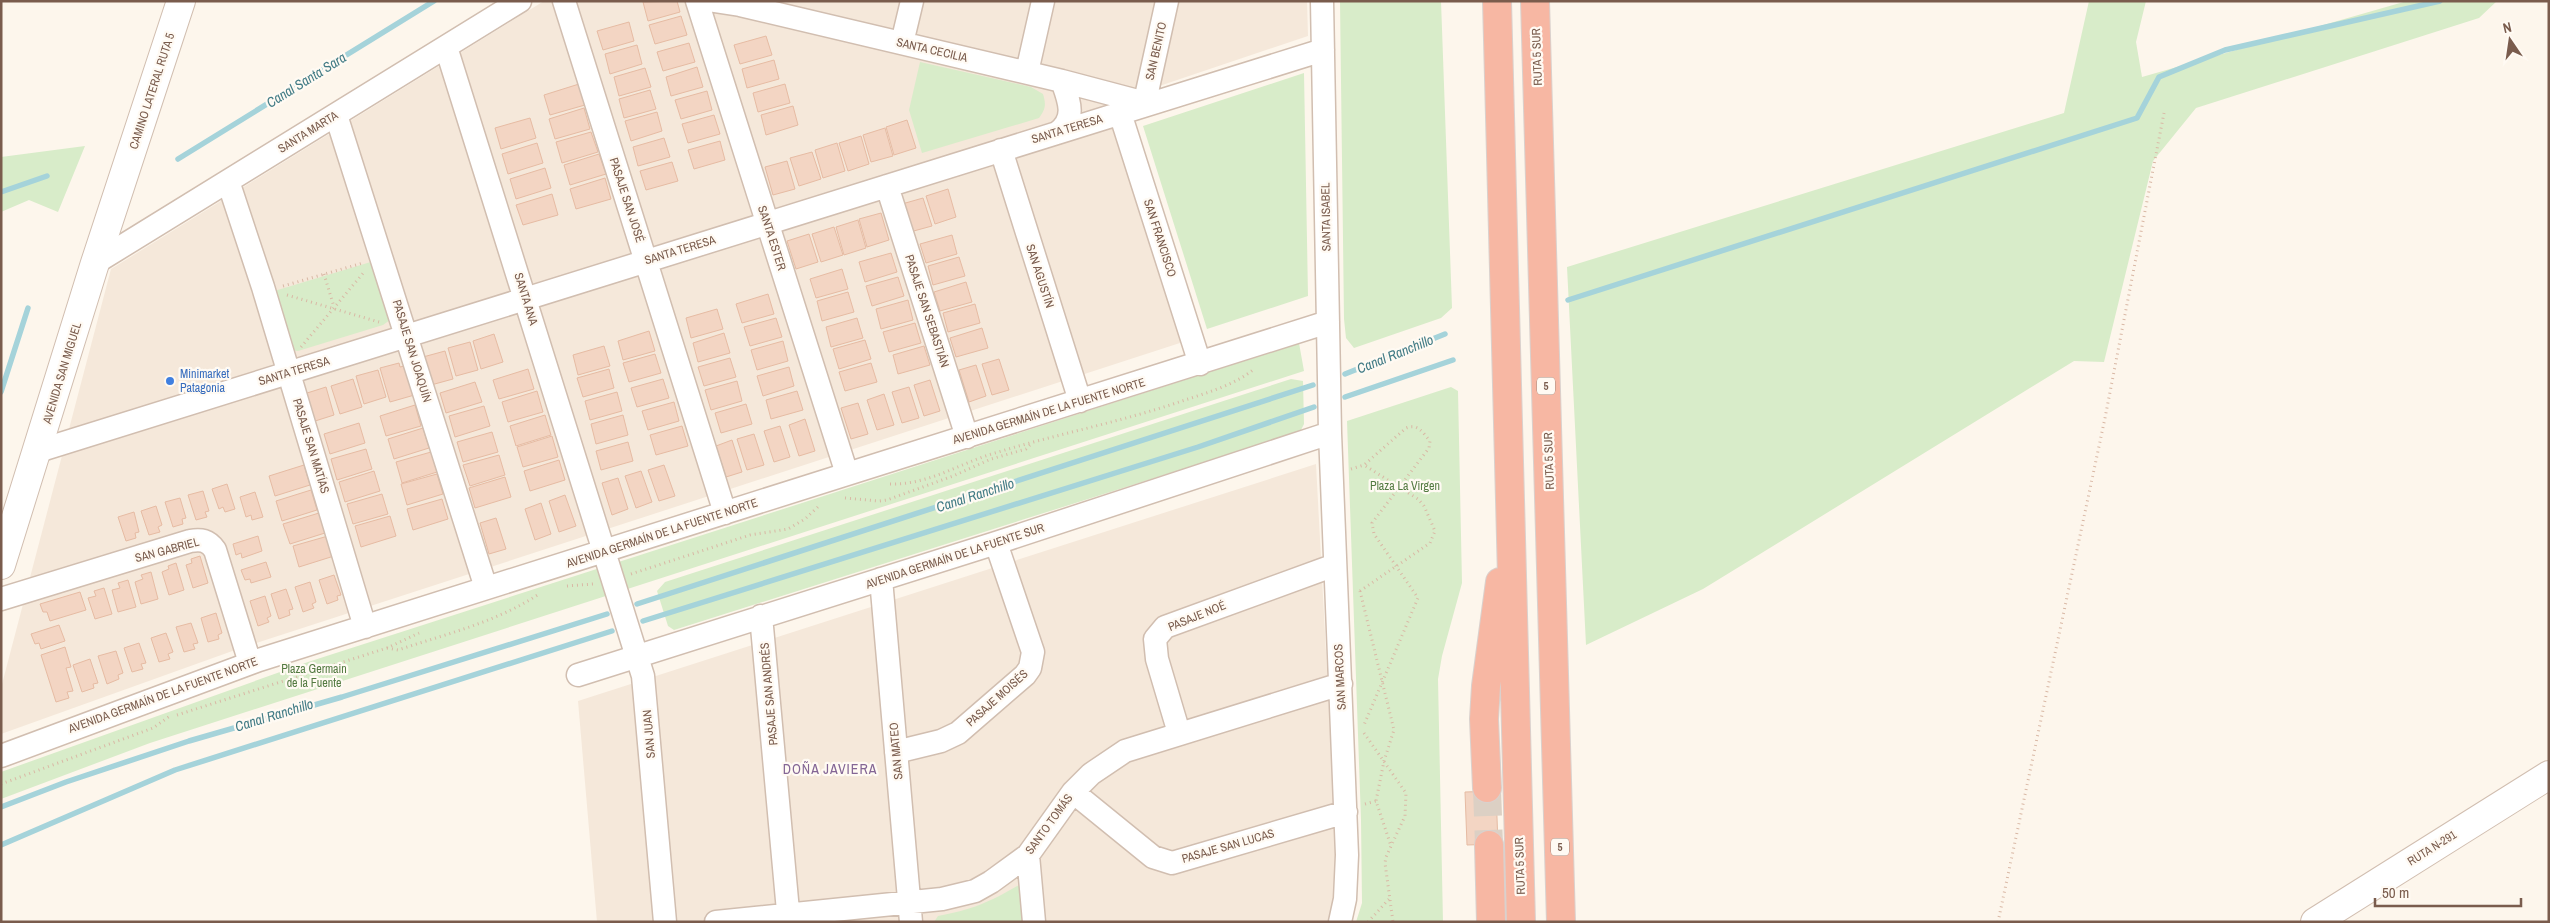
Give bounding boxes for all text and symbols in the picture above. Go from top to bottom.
north arrow [2485,15,2535,65]
text: N [2501,18,2513,37]
street label: SAN BENITO [1142,20,1171,82]
street label: RUTA 5 SUR [1528,28,1546,86]
street label: CAMINO LATERAL RUTA 5 [126,30,179,151]
street label: SANTA CECILIA [895,34,970,66]
water label: Canal Santa Sara [263,48,349,112]
street label: SANTA MARTA [275,107,341,157]
street label: SANTA TERESA [1030,110,1105,147]
street label: PASAJE SAN JOSÉ [606,155,648,245]
street label: SANTA ISABEL [1317,182,1335,252]
street label: SAN FRANCISCO [1140,197,1180,279]
street label: SANTA ESTER [754,204,790,272]
street label: SANTA TERESA [643,231,718,268]
street label: SAN AGUSTÍN [1022,242,1058,310]
street label: PASAJE SAN SEBASTIÁN [901,252,953,370]
street label: SANTA ANA [510,271,542,328]
street label: PASAJE SAN JOAQUÍN [389,298,435,404]
street label: AVENIDA SAN MIGUEL [39,320,85,427]
water label: Canal Ranchillo [1354,330,1436,378]
street label: SANTA TERESA [257,352,332,389]
place label: Minimarket Patagonia [180,366,229,396]
street label: AVENIDA GERMAÍN DE LA FUENTE NORTE [950,374,1147,448]
marker: Minimarket Patagonia [164,375,176,387]
road number: 5 [1537,378,1555,394]
street label: PASAJE SAN MATÍAS [289,396,333,496]
street label: RUTA 5 SUR [1540,432,1558,490]
water label: Canal Ranchillo [934,474,1016,516]
park label: Plaza La Virgen [1370,478,1440,494]
street label: AVENIDA GERMAÍN DE LA FUENTE NORTE [563,494,760,572]
street label: AVENIDA GERMAÍN DE LA FUENTE SUR [863,520,1046,593]
street label: SAN GABRIEL [133,534,201,566]
street label: PASAJE NOÉ [1166,597,1228,635]
street label: PASAJE SAN ANDRÉS [756,641,781,746]
street label: SAN MARCOS [1330,643,1350,710]
street label: AVENIDA GERMAÍN DE LA FUENTE NORTE [65,653,260,737]
park label: Plaza Germain de la Fuente [281,661,347,691]
street label: PASAJE MOISÉS [963,666,1032,730]
water label: Canal Ranchillo [233,695,315,735]
street label: SAN JUAN [639,709,659,759]
street label: SAN MATEO [886,721,906,780]
district label: DOÑA JAVIERA [783,760,877,778]
street label: SANTO TOMÁS [1022,790,1077,857]
street label: PASAJE SAN LUCAS [1180,825,1277,867]
street label: RUTA N-291 [2404,826,2460,869]
street label: RUTA 5 SUR [1511,837,1529,895]
road number: 5 [1551,839,1569,856]
scale bar [2375,876,2521,908]
text: 50 m [2382,882,2409,903]

